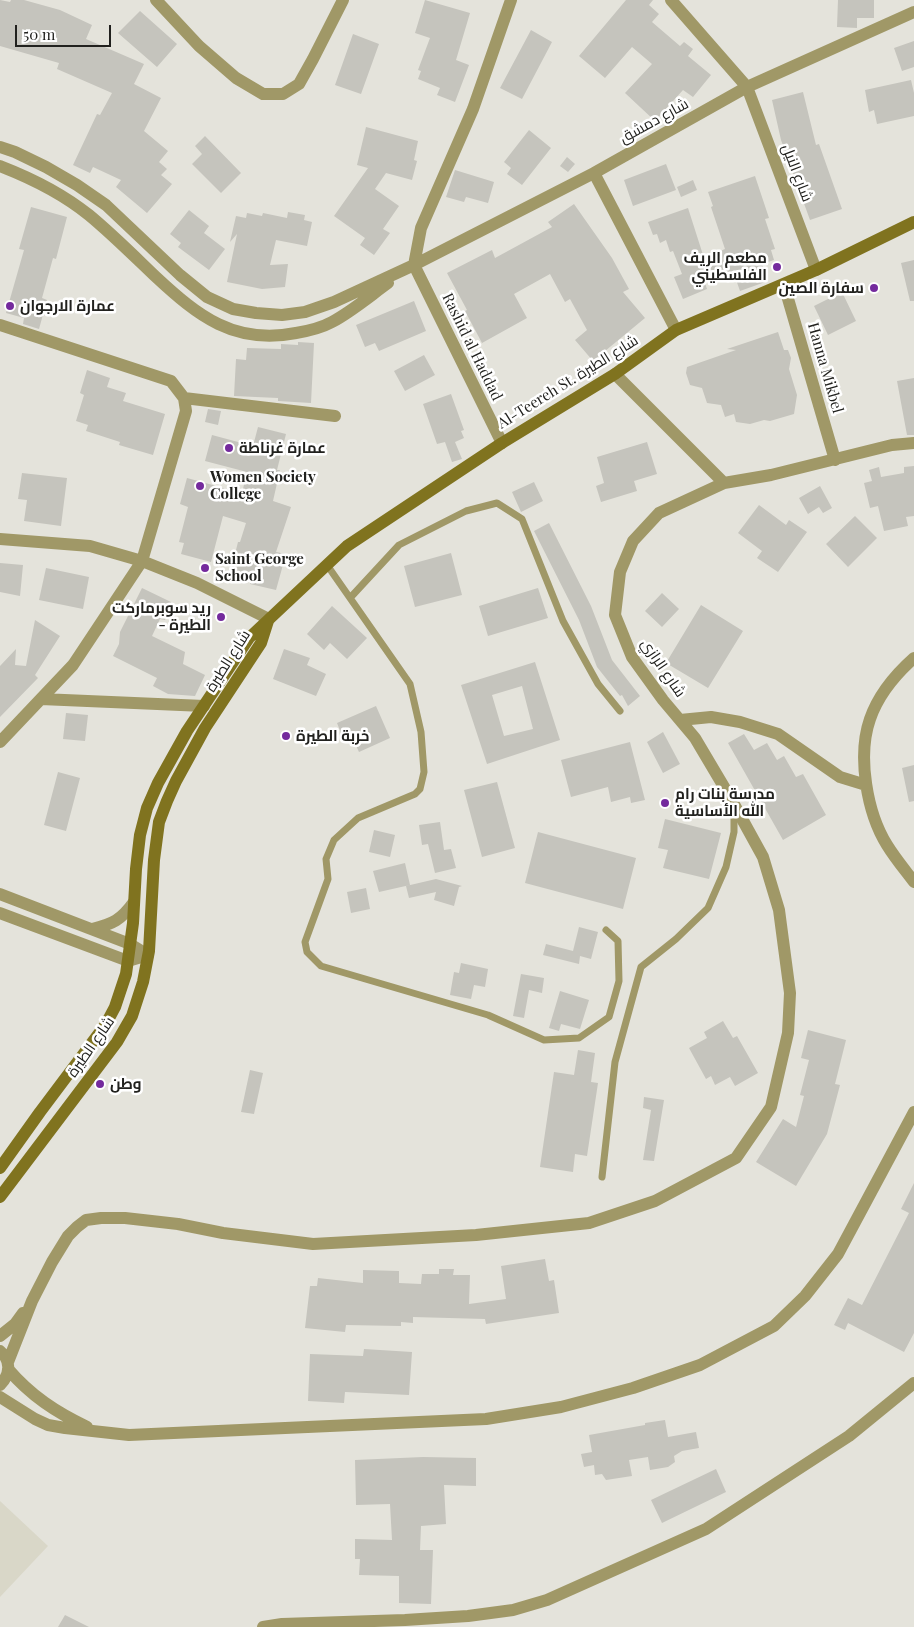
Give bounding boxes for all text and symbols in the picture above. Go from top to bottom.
scale bar [18,15,114,47]
text: 50 m [23,24,55,44]
street label: شارع دمشق [616,95,692,147]
street label: شارع النيل [778,142,816,204]
place label: مطعم الريف الفلسطيني [684,249,767,284]
marker: مطعم الريف الفلسطيني [771,261,783,273]
place label: سفارة الصين [778,279,864,297]
marker: سفارة الصين [868,282,880,294]
street label: Rashid al Haddad [438,290,506,404]
place label: عمارة الارجوان [20,297,115,315]
marker: عمارة الارجوان [4,300,16,312]
street label: Hanna Mikbel [803,321,847,415]
street label: Al-Teereh St. شارع الطيرة [494,331,642,433]
place label: عمارة غرناطة [239,439,326,457]
marker: عمارة غرناطة [223,442,235,454]
place label: Women Society College [210,468,316,503]
marker: Women Society College [194,480,206,492]
place label: Saint George School [215,550,304,585]
marker: Saint George School [199,562,211,574]
place label: ريد سوبرماركت - الطيرة [112,599,211,634]
marker: ريد سوبرماركت - الطيرة [215,611,227,623]
street label: شارع الطيرة [202,627,254,695]
street label: شارع الرازي [637,635,689,701]
place label: خربة الطيرة [296,727,369,745]
marker: خربة الطيرة [280,730,292,742]
place label: مدرسة بنات رام الله الأساسية [675,785,775,820]
marker: مدرسة بنات رام الله الأساسية [659,797,671,809]
street label: شارع الطيرة [64,1013,118,1081]
place label: وطن [110,1075,142,1093]
marker: وطن [94,1078,106,1090]

